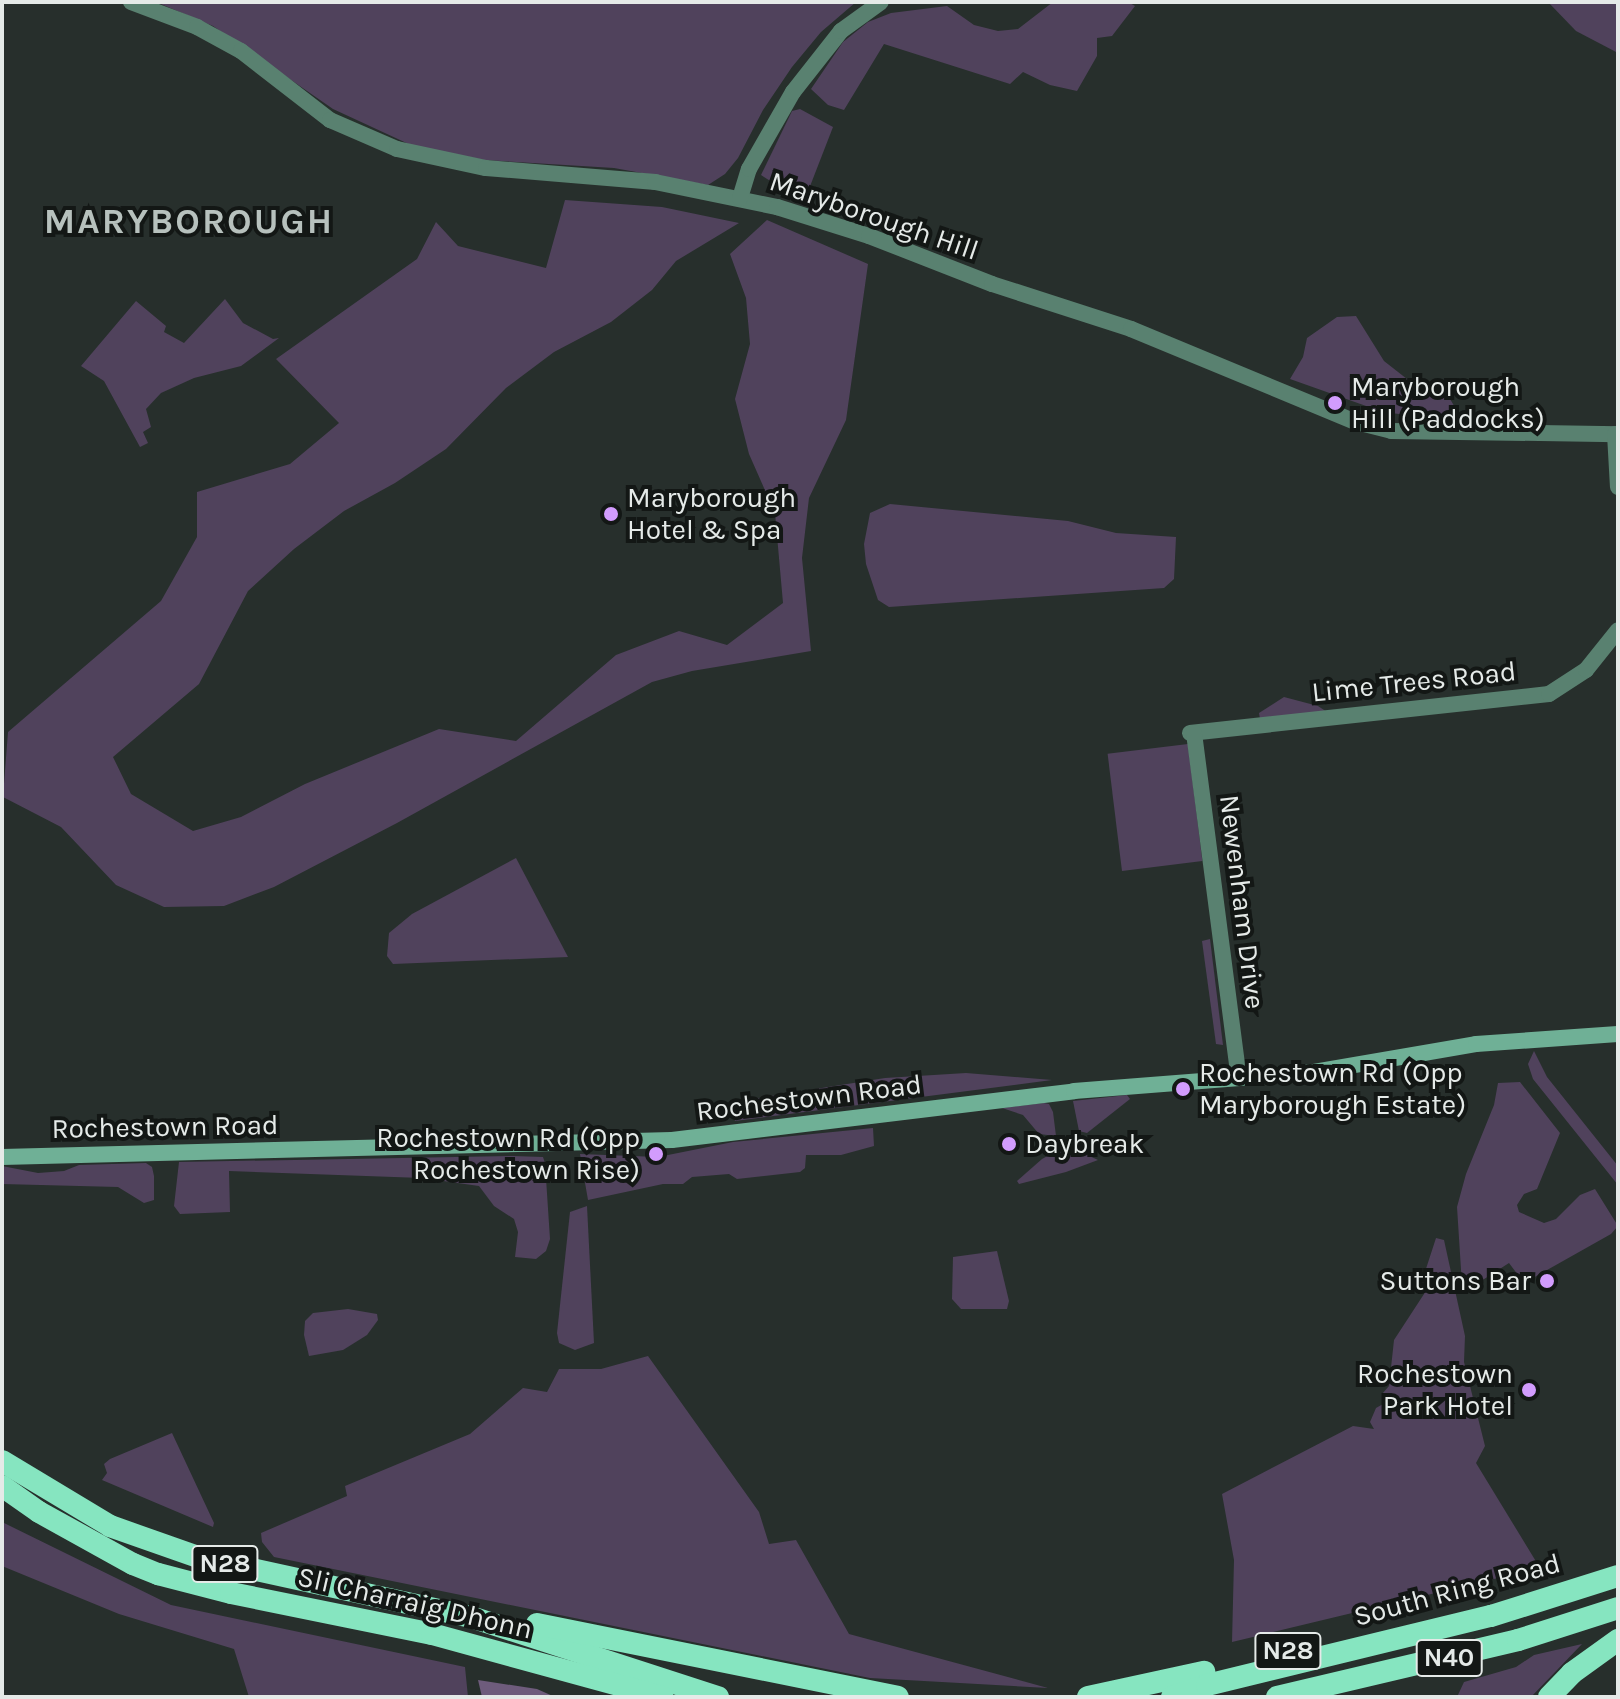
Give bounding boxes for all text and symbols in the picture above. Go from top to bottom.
street label: Maryborough Hill [765,165,983,267]
district label: MARYBOROUGH [44,200,334,244]
place label: Maryborough Hill (Paddocks) [1351,370,1545,436]
marker: Maryborough Hill (Paddocks) [1326,394,1344,412]
place label: Maryborough Hotel & Spa [627,481,796,547]
marker: Maryborough Hotel & Spa [602,505,620,523]
street label: Lime Trees Road [1310,655,1518,709]
street label: Newenham Drive [1212,793,1272,1011]
place label: Rochestown Rd (Opp Maryborough Estate) [1199,1056,1466,1122]
street label: Rochestown Road [694,1067,924,1129]
marker: Rochestown Rd (Opp Maryborough Estate) [1174,1080,1192,1098]
street label: Rochestown Road [51,1108,279,1146]
place label: Rochestown Rd (Opp Rochestown Rise) [376,1121,640,1187]
place label: Daybreak [1025,1127,1144,1161]
marker: Daybreak [1000,1135,1018,1153]
marker: Rochestown Rd (Opp Rochestown Rise) [647,1145,665,1163]
place label: Suttons Bar [1380,1264,1531,1298]
marker: Suttons Bar [1538,1272,1556,1290]
place label: Rochestown Park Hotel [1357,1357,1513,1423]
marker: Rochestown Park Hotel [1520,1381,1538,1399]
road number: N28 [191,1542,259,1586]
street label: South Ring Road [1350,1546,1564,1634]
street label: Sli Charraig Dhonn [294,1560,536,1646]
road number: N28 [1254,1629,1322,1673]
road number: N40 [1415,1636,1483,1680]

